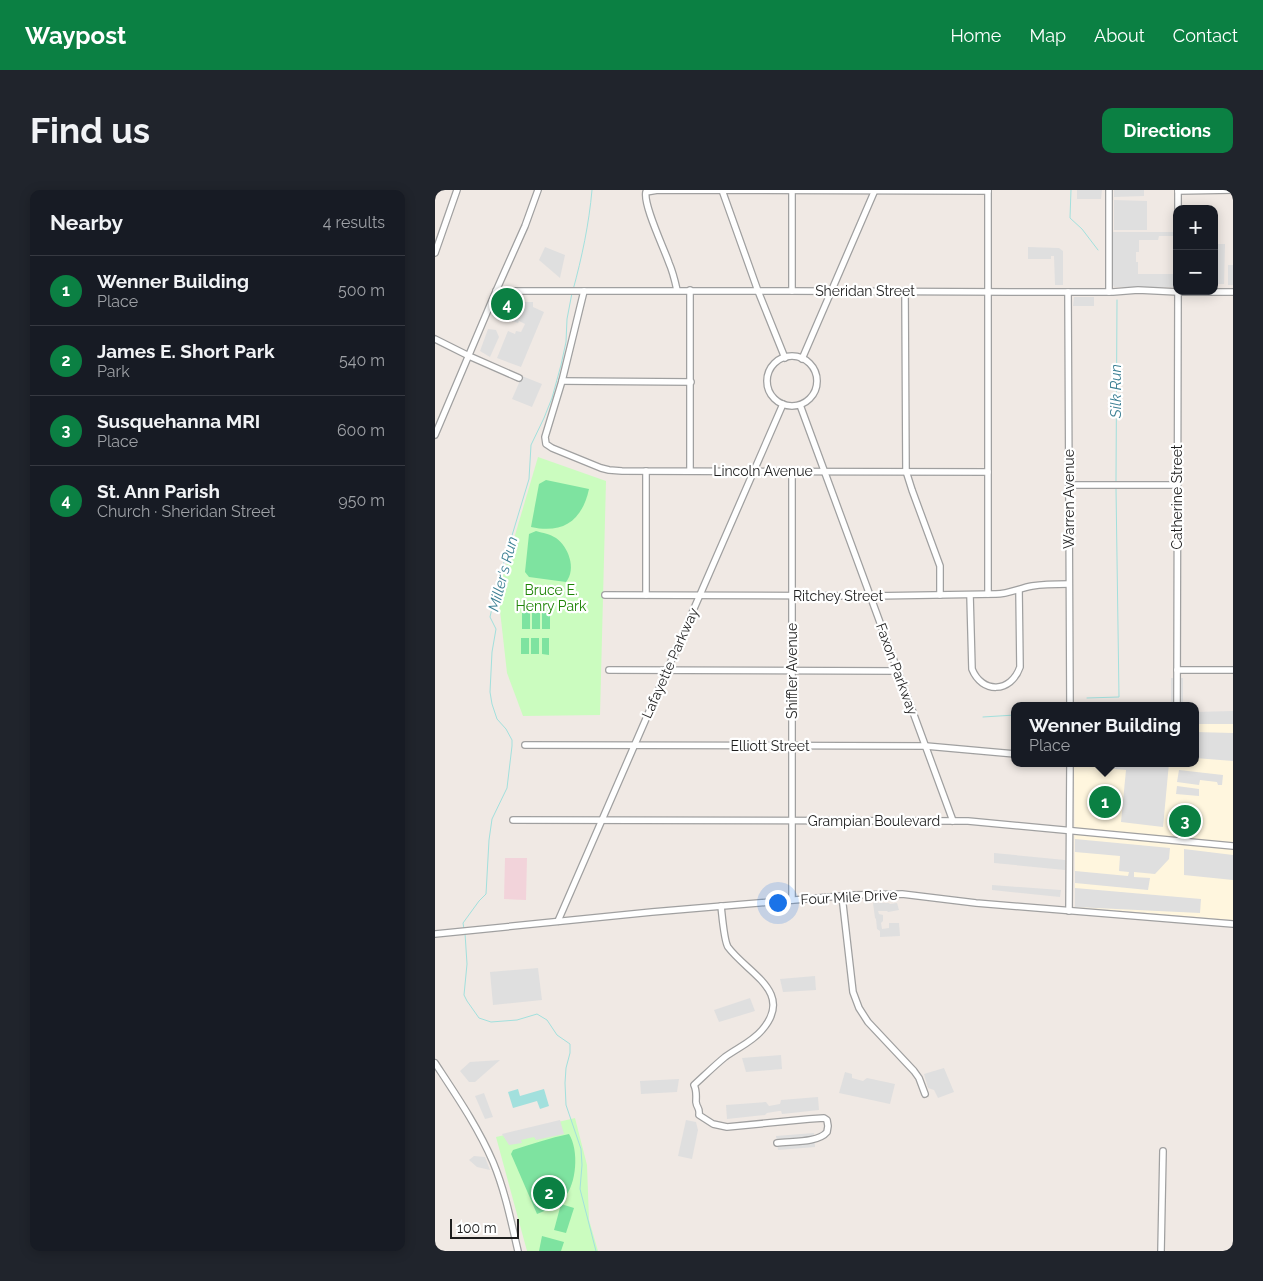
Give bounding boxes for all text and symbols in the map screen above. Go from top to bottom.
text: Waypost [25,21,126,50]
text: Home [950,25,1001,46]
text: Map [1029,25,1066,46]
text: About [1094,25,1145,46]
text: Contact [1173,25,1238,46]
button: Directions [1102,108,1233,153]
text: Find us [30,110,150,151]
map controls [1173,205,1218,295]
button: + [1173,205,1218,250]
text: Nearby [50,210,123,235]
text: 4 results [323,213,385,232]
button: − [1173,250,1218,295]
text: Wenner Building [97,270,249,292]
text: 1 [62,281,70,300]
text: 500 m [338,281,385,300]
street label: Sheridan Street [815,283,915,299]
pin: 4 [491,285,523,323]
text: Place [97,292,138,311]
text: James E. Short Park [97,340,275,362]
text: 2 [61,351,71,370]
text: 540 m [339,351,385,370]
text: Park [97,362,130,381]
water label: Silk Run [1107,364,1125,419]
text: Susquehanna MRI [97,410,260,432]
text: 3 [62,421,70,440]
text: 600 m [337,421,385,440]
text: Place [97,432,138,451]
street label: Catherine Street [1169,444,1185,549]
street label: Warren Avenue [1061,449,1077,549]
street label: Lincoln Avenue [713,463,813,479]
text: St. Ann Parish [97,480,220,502]
text: 4 [61,491,71,510]
text: 950 m [338,491,385,510]
text: Church · Sheridan Street [97,502,275,521]
water label: Miller's Run [484,535,522,613]
park label: Bruce E. Henry Park [516,582,587,614]
street label: Ritchey Street [793,588,883,604]
street label: Lafayette Parkway [638,605,702,721]
street label: Faxon Parkway [873,621,921,717]
street label: Shiffler Avenue [784,623,800,719]
popup [1011,702,1199,767]
text: Wenner Building [1029,714,1181,736]
text: Place [1029,736,1070,755]
street label: Elliott Street [730,738,810,754]
pin: 1 [1089,783,1121,821]
pin: 3 [1169,802,1201,840]
street label: Grampian Boulevard [808,813,940,829]
street label: Four Mile Drive [800,886,898,908]
your location [765,890,791,916]
pin: 2 [533,1174,565,1212]
scale bar [450,1216,519,1239]
text: 100 m [457,1220,497,1236]

